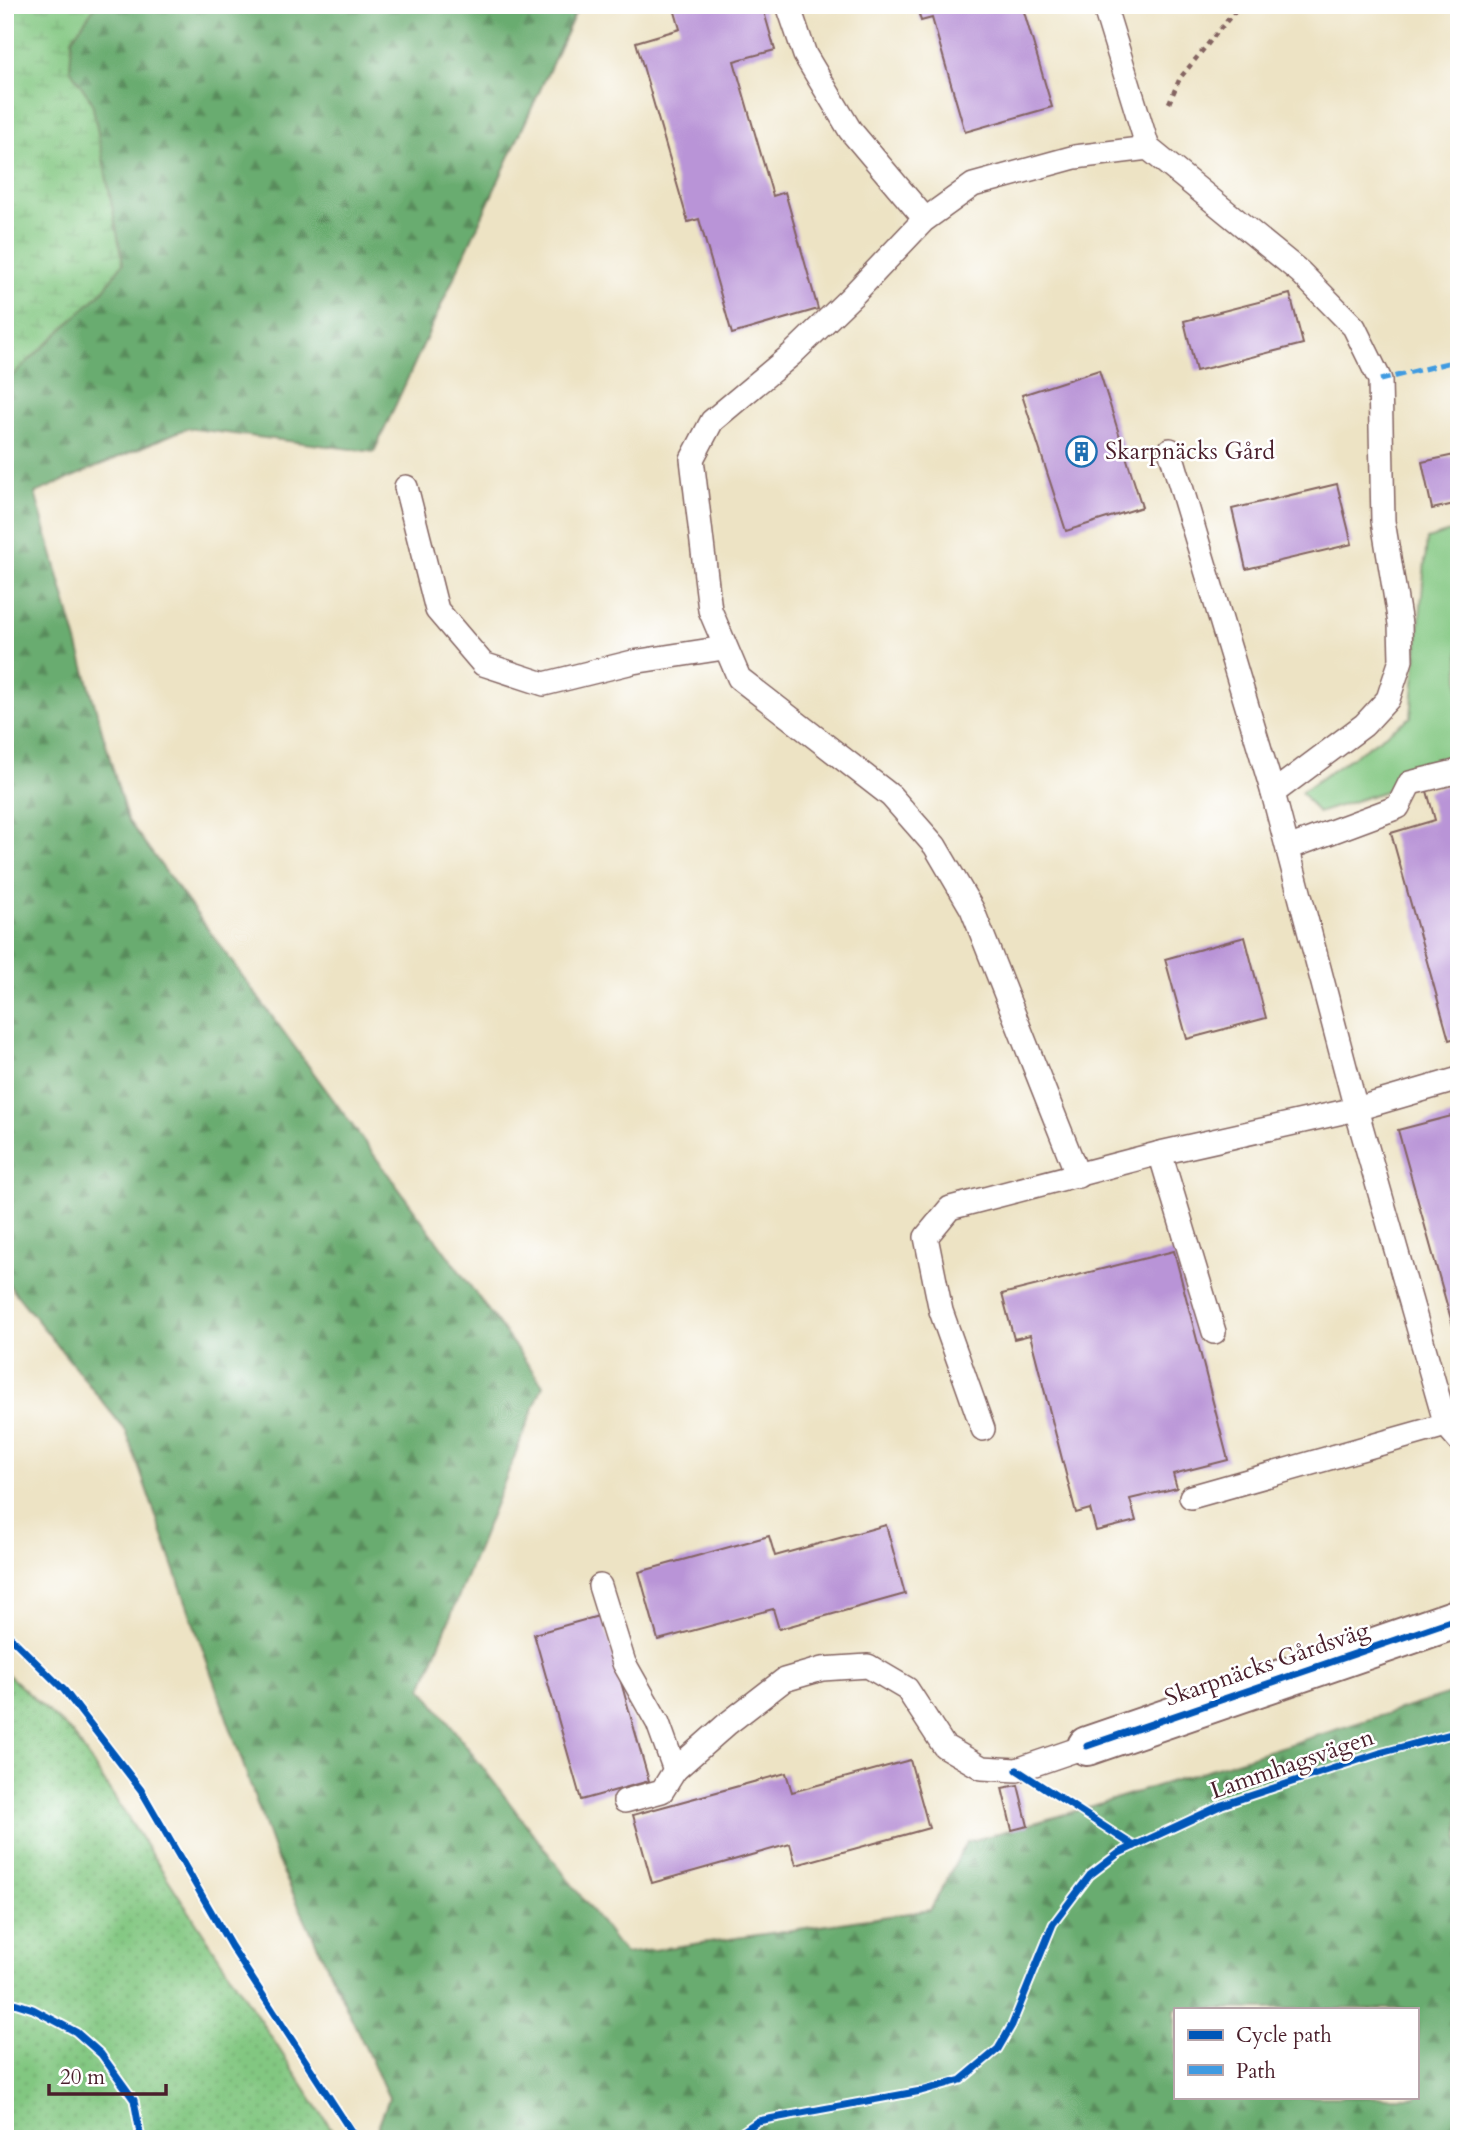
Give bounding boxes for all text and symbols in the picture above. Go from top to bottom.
building icon: Skarpnäcks Gård [1065,434,1099,468]
place label: Skarpnäcks Gård [1105,435,1275,468]
street label: Skarpnäcks Gårdsväg [1160,1613,1374,1714]
street label: Lammhagsvägen [1206,1720,1379,1807]
legend [1174,2008,1418,2098]
text: Cycle path [1236,2021,1332,2050]
scale bar [49,2053,166,2097]
text: Path [1236,2057,1276,2086]
text: 20 m [60,2063,105,2092]

